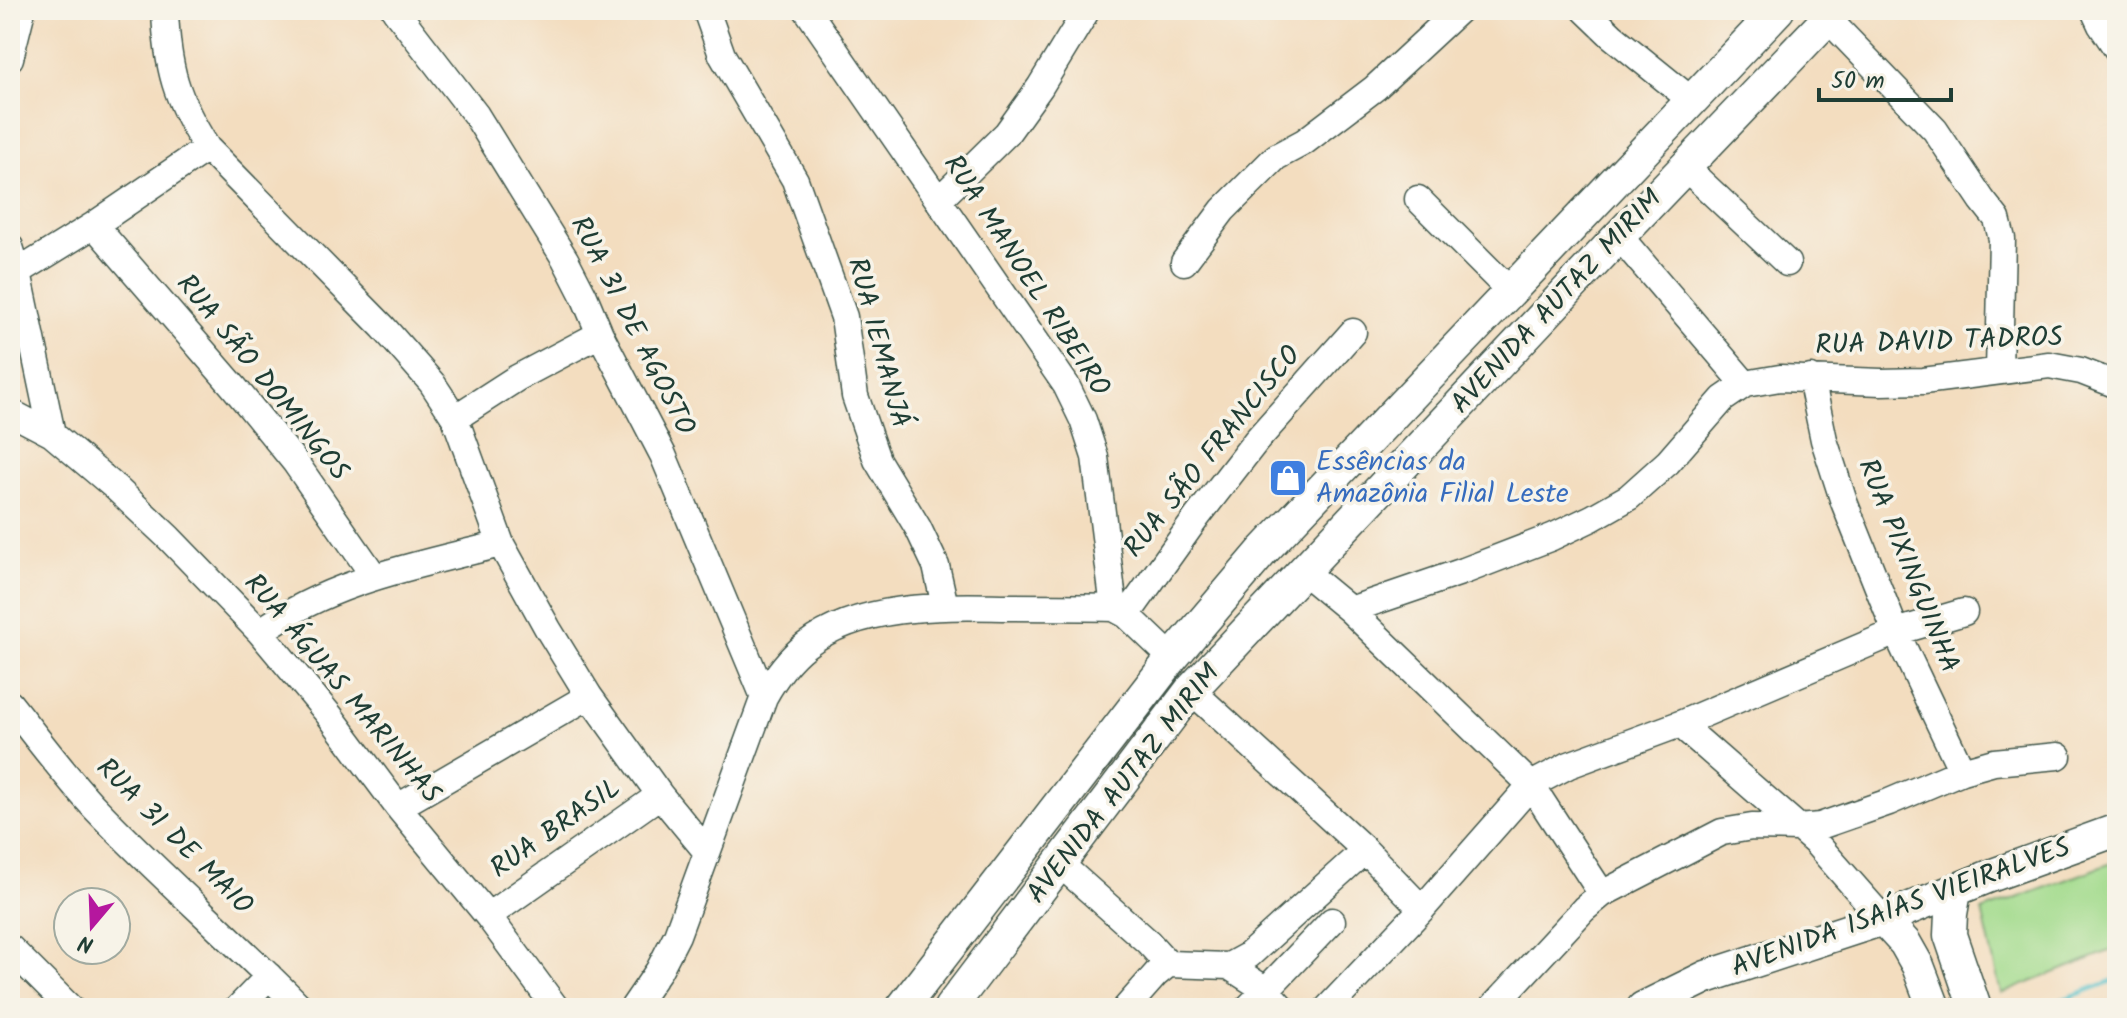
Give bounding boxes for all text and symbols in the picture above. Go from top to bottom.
scale bar [1819,52,1951,102]
text: 50 m [1831,62,1885,101]
street label: RUA MANOEL RIBEIRO [931,146,1121,406]
street label: AVENIDA AUTAZ MIRIM [1440,179,1674,425]
street label: RUA 31 DE AGOSTO [557,208,707,444]
street label: RUA IEMANJÁ [834,253,922,433]
street label: RUA SÃO DOMINGOS [164,264,360,492]
street label: RUA DAVID TADROS [1814,315,2064,369]
street label: RUA SÃO FRANCISCO [1113,336,1313,568]
place label: Essências da Amazônia Filial Leste [1316,440,1569,517]
street label: RUA PIXINGUINHA [1845,452,1971,680]
shop icon: Essências da Amazônia Filial Leste [1267,457,1309,499]
street label: RUA ÁGUAS MARINHAS [232,564,452,814]
street label: AVENIDA AUTAZ MIRIM [1016,654,1232,914]
street label: RUA 31 DE MAIO [85,748,263,926]
street label: RUA BRASIL [481,767,631,891]
street label: AVENIDA ISAÍAS VIEIRALVES [1725,826,2077,990]
north arrow [52,886,132,966]
text: N [74,924,99,961]

